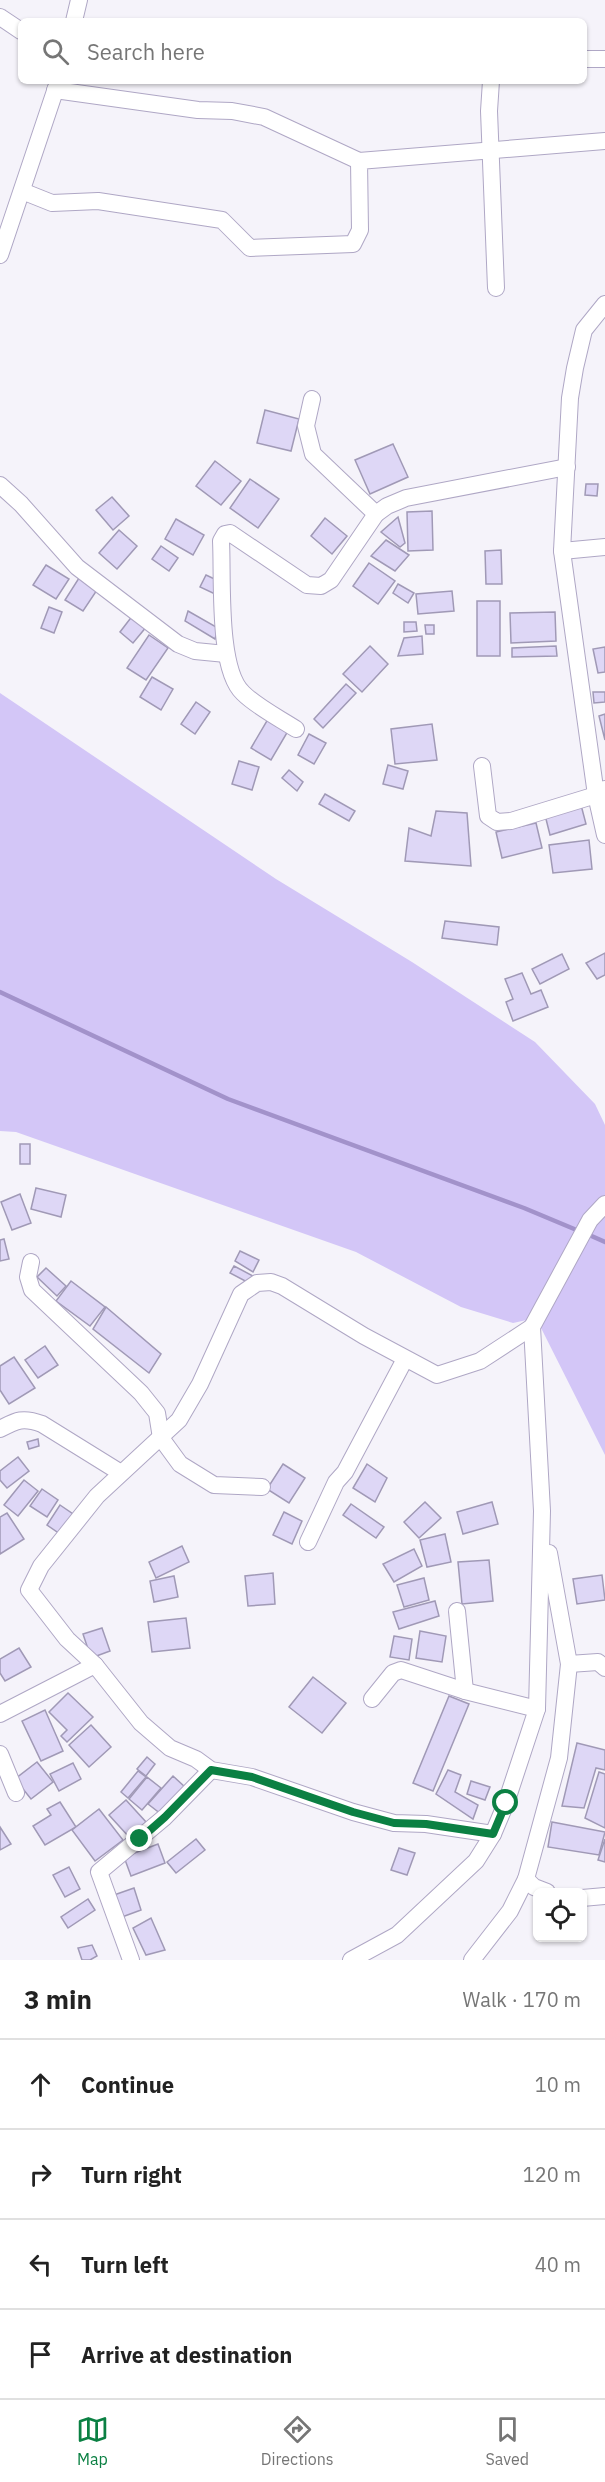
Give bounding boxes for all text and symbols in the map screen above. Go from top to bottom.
search box [18,18,587,84]
icon: search [39,35,72,68]
text: Search here [87,37,205,66]
route start [492,1789,518,1815]
route end [126,1825,152,1851]
map controls [533,1888,587,1942]
button: locate [533,1888,587,1942]
text: 3 min [24,1982,92,2016]
text: Walk · 170 m [463,1986,581,2013]
icon: ahead [24,2068,57,2101]
text: Continue [81,2070,174,2099]
text: 10 m [535,2071,581,2098]
icon: right [24,2158,57,2191]
text: Turn right [81,2160,182,2189]
text: 120 m [523,2161,581,2188]
icon: left [24,2248,57,2281]
text: Turn left [81,2250,169,2279]
text: 40 m [535,2251,581,2278]
icon: arrive [24,2338,57,2371]
text: Arrive at destination [81,2340,292,2369]
tab: Map [76,2413,109,2469]
tab: Directions [261,2413,334,2469]
tab: Saved [486,2413,529,2469]

